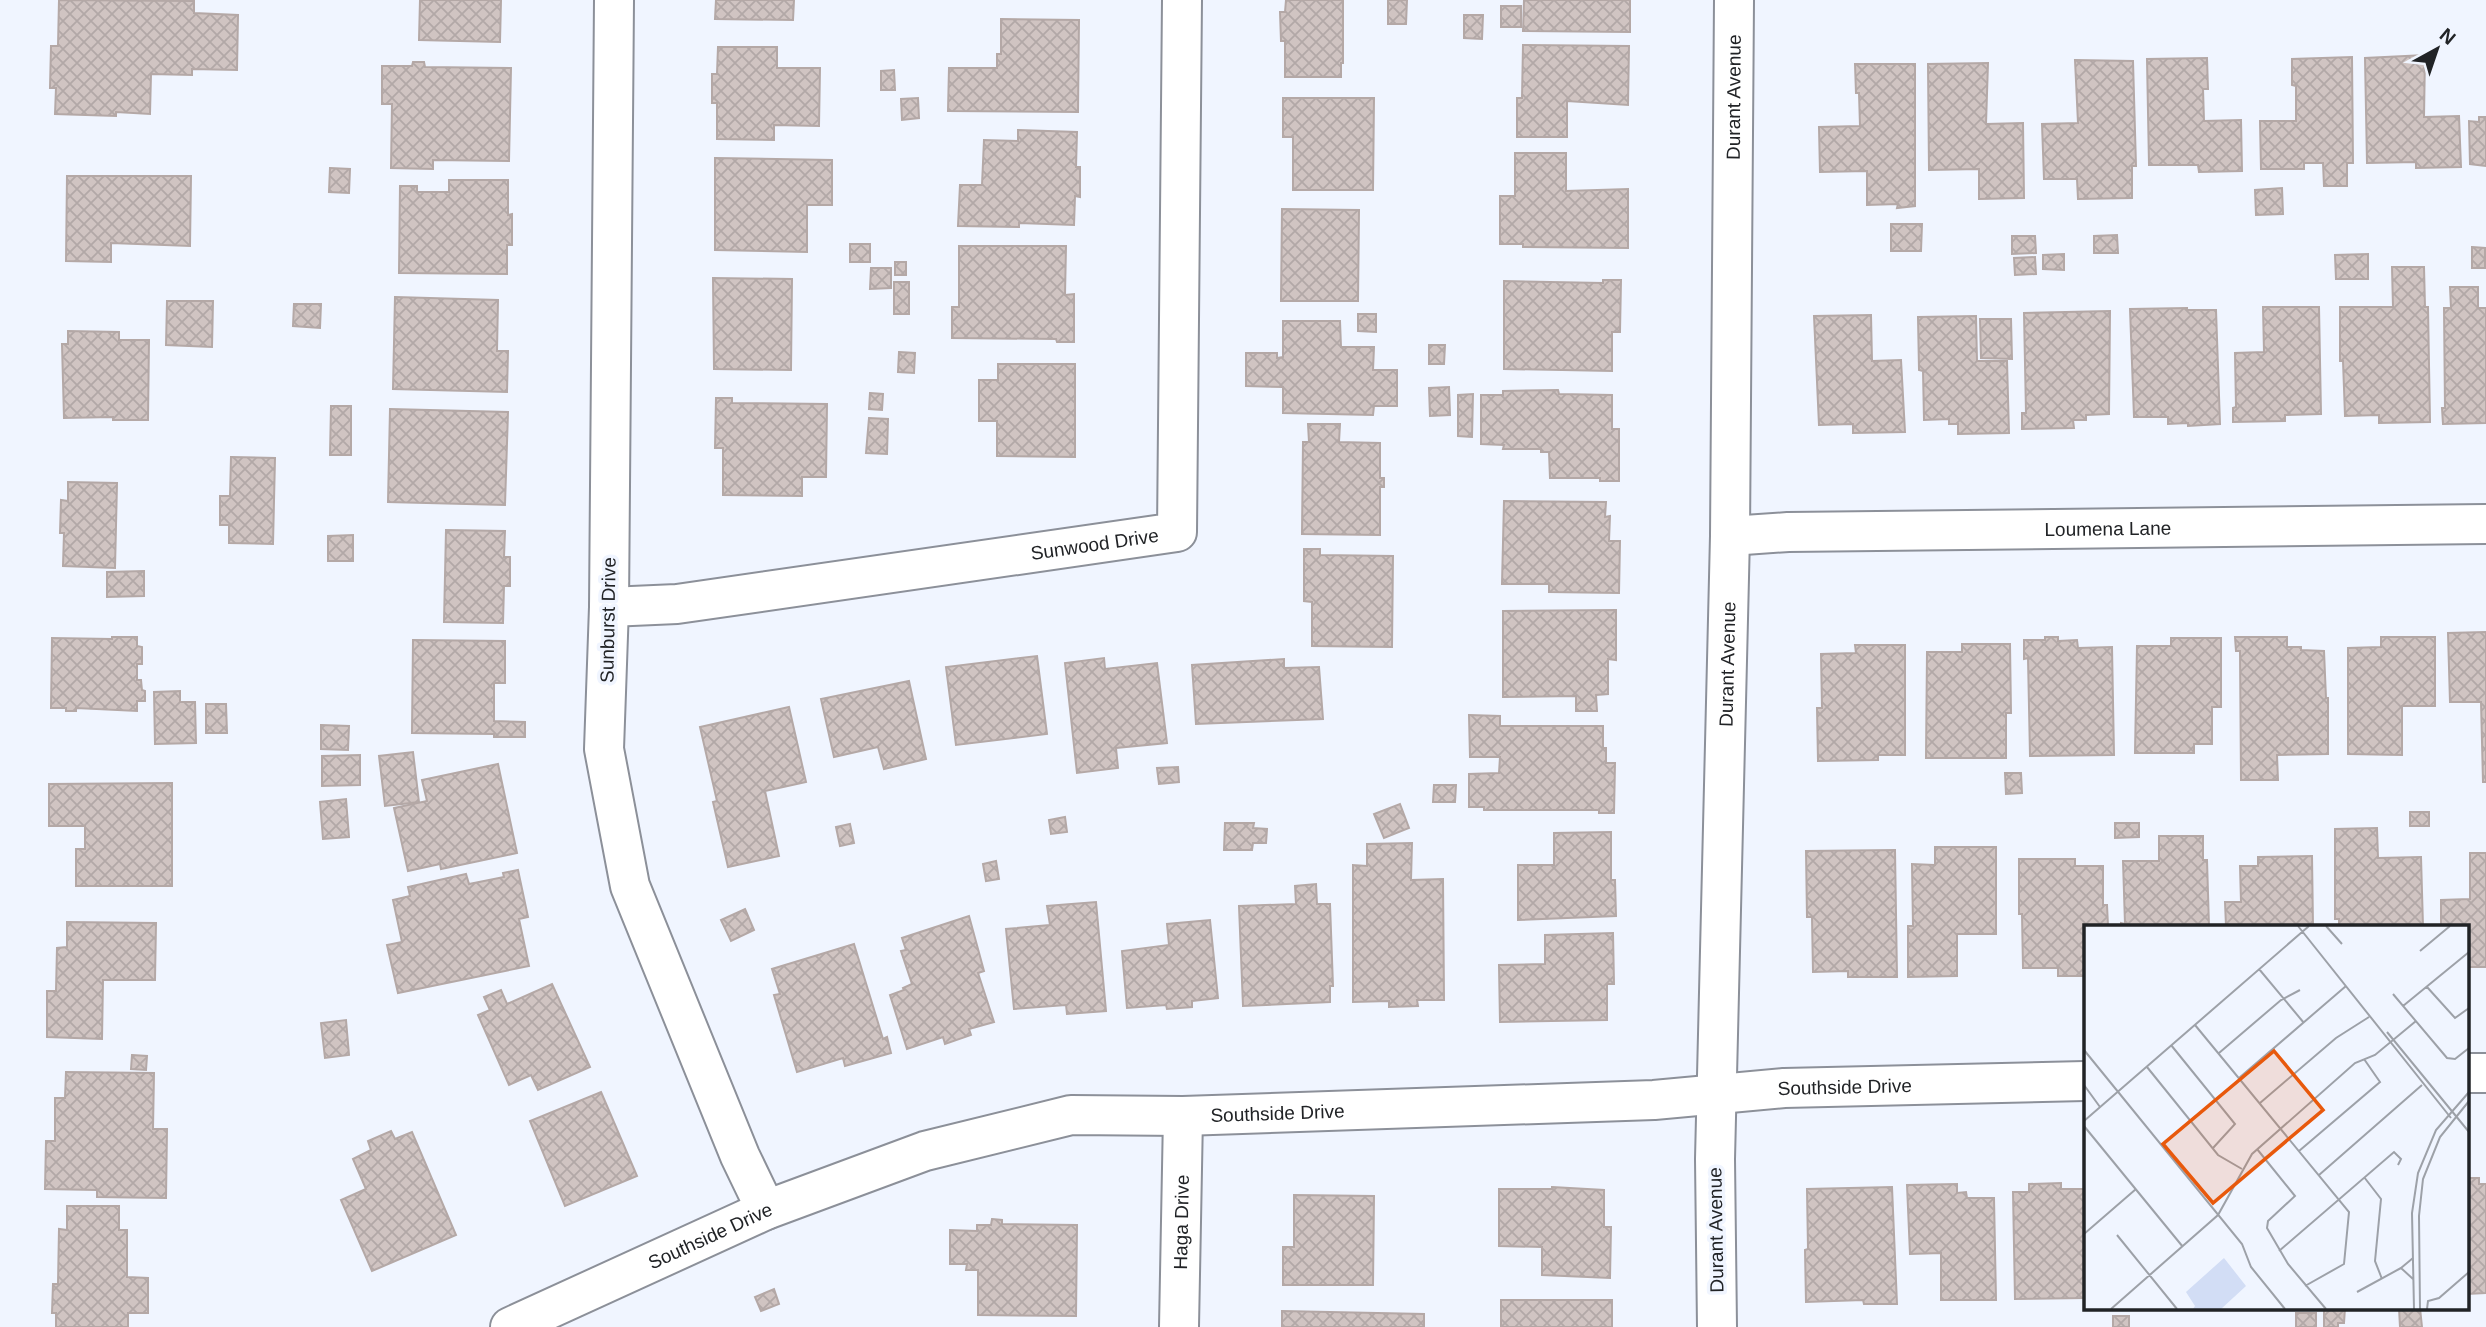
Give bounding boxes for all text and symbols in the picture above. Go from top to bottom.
north arrow [2402,14,2472,84]
text: N [2436,24,2460,49]
street label: Durant Avenue [1722,34,1744,160]
street label: Loumena Lane [2044,517,2171,540]
street label: Sunwood Drive [1029,524,1160,563]
street label: Sunburst Drive [596,557,620,683]
street label: Durant Avenue [1715,601,1739,727]
inset map [2084,925,2468,1310]
street label: Southside Drive [1777,1075,1912,1099]
street label: Southside Drive [1210,1100,1345,1126]
street label: Durant Avenue [1704,1167,1728,1293]
street label: Haga Drive [1170,1174,1192,1270]
street label: Southside Drive [645,1198,775,1273]

